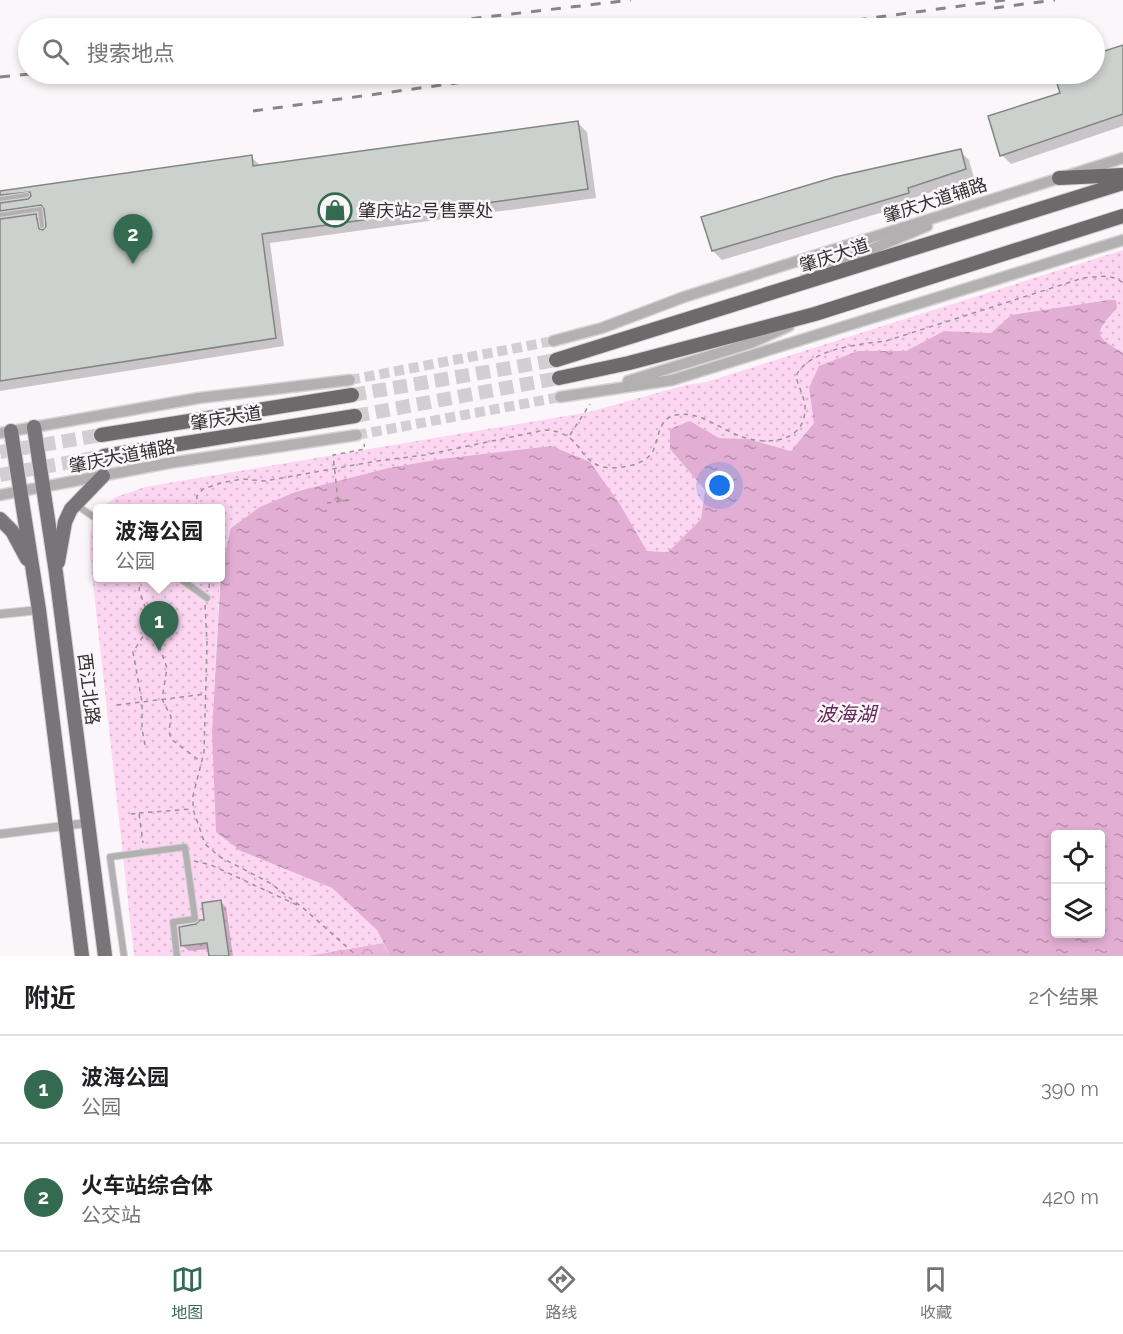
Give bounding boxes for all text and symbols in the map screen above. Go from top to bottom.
search box [18,18,1105,84]
icon: search [39,35,72,68]
text: 搜索地点 [87,40,175,66]
street label: 肇庆大道辅路 [880,173,990,227]
shop icon: 肇庆站2号售票处 [317,192,353,228]
place label: 肇庆站2号售票处 [358,200,493,221]
pin: 2 [114,214,152,264]
street label: 肇庆大道 [797,234,871,276]
street label: 肇庆大道 [189,402,263,434]
street label: 肇庆大道辅路 [67,435,177,477]
your location [705,471,734,500]
popup [93,504,225,582]
text: 波海公园 [115,518,203,544]
text: 公园 [115,549,155,573]
pin: 1 [140,602,178,651]
street label: 西江北路 [74,652,104,726]
water label: 波海湖 [816,702,879,726]
map controls [1051,830,1105,938]
button: locate [1051,830,1105,884]
button: layers [1051,884,1105,938]
text: 附近 [24,983,76,1013]
text: 2个结果 [1029,985,1099,1009]
text: 波海公园 [81,1064,169,1090]
text: 1 [39,1077,48,1101]
text: 390 m [1041,1077,1099,1101]
text: 公园 [81,1095,121,1119]
text: 火车站综合体 [81,1172,213,1198]
text: 2 [38,1185,49,1209]
text: 420 m [1042,1185,1099,1209]
text: 公交站 [81,1203,141,1227]
tab: 地图 [171,1263,204,1323]
tab: 路线 [545,1263,578,1323]
tab: 收藏 [919,1263,952,1323]

